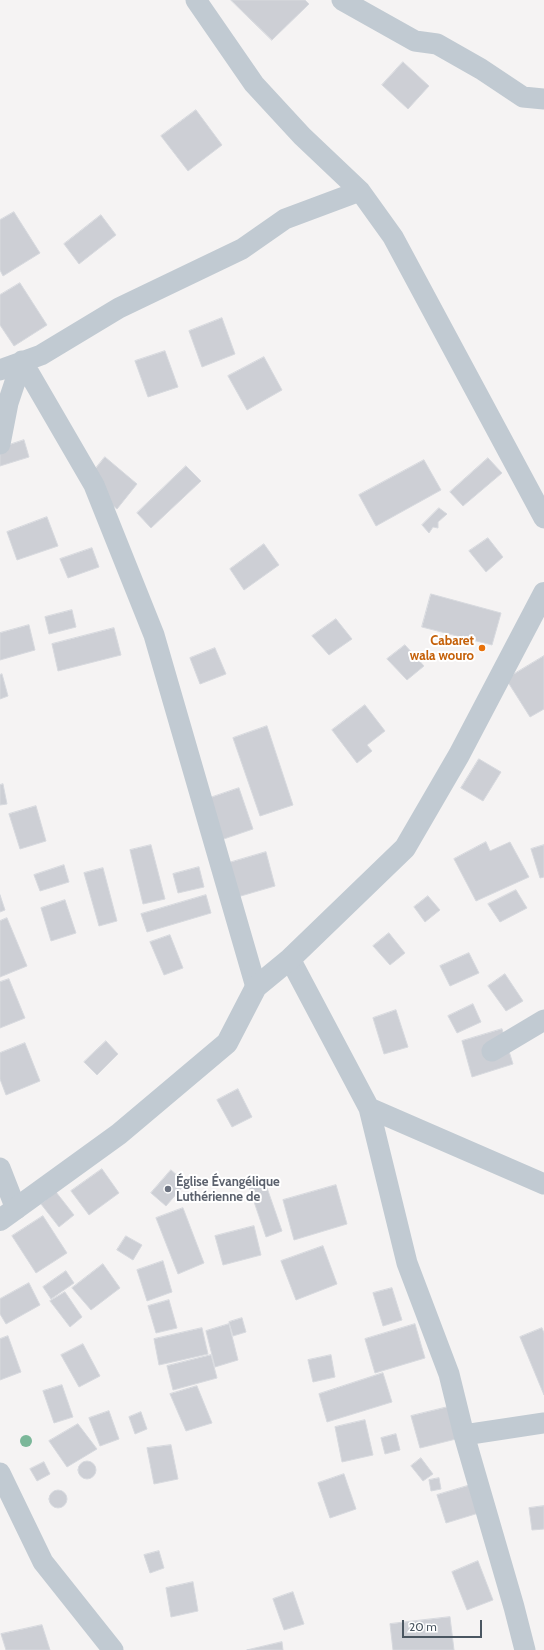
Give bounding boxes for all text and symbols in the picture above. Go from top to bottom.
place label: Cabaret wala wouro [410,633,474,664]
marker: Cabaret wala wouro [477,643,487,653]
place label: Église Évangélique Luthérienne de [176,1174,280,1205]
marker: Église Évangélique Luthérienne de [163,1184,173,1194]
scale bar [404,1612,484,1638]
text: 20 m [409,1619,437,1634]

